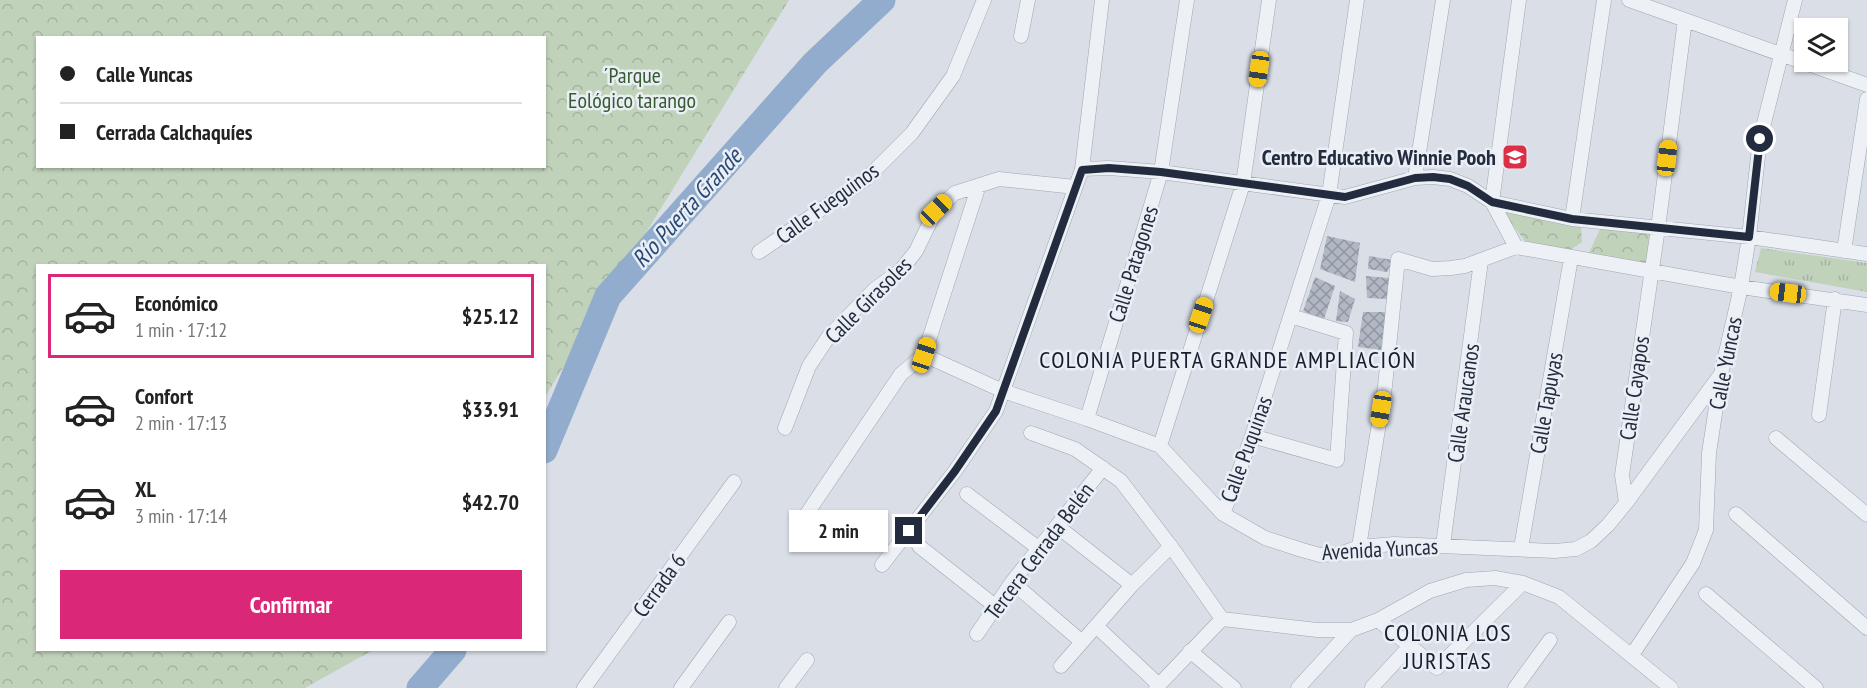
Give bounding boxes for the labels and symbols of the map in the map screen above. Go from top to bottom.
car [1248,50,1270,88]
park label: ´Parque Eológico tarango [568,61,696,114]
route start [1746,125,1773,152]
car [1656,139,1678,177]
water label: Río Puerta Grande [625,140,750,274]
school or university icon: Centro Educativo Winnie Pooh [1500,142,1530,172]
place label: Centro Educativo Winnie Pooh [1262,143,1496,171]
street label: Calle Fueguinos [770,156,884,250]
car [917,191,955,229]
street label: Calle Patagones [1102,202,1164,326]
street label: Calle Girasoles [819,251,917,349]
car [1769,282,1807,304]
car [1187,295,1215,335]
street label: Calle Yuncas [1702,314,1748,412]
street label: Calle Cayapos [1613,334,1655,442]
car [910,335,938,375]
street label: Calle Araucanos [1441,342,1485,464]
district label: COLONIA PUERTA GRANDE AMPLIACIÓN [1039,344,1417,375]
street label: Calle Tapuyas [1523,350,1569,456]
car [1369,390,1393,428]
street label: Calle Puquinas [1214,392,1278,506]
street label: Tercera Cerrada Belén [978,477,1100,625]
callout: 2 min [789,510,888,552]
route end [895,517,922,544]
street label: Avenida Yuncas [1321,532,1439,566]
street label: Cerrada 6 [626,548,692,622]
district label: COLONIA LOS JURISTAS [1384,617,1512,676]

